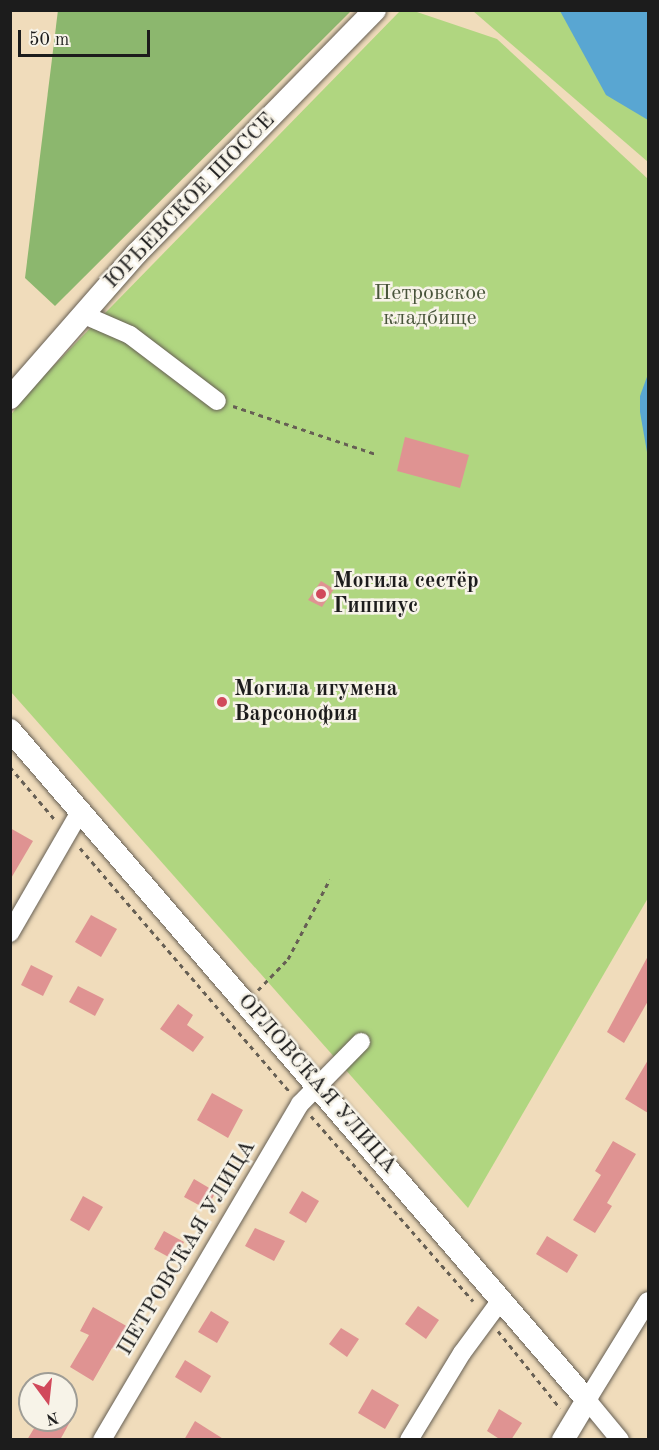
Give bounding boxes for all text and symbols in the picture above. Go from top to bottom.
scale bar [21,18,153,56]
text: 50 m [29,31,69,49]
street label: ЮРЬЕВСКОЕ ШОССЕ [99,107,281,295]
park label: Петровское кладбище [374,280,486,332]
place label: Могила сестёр Гиппиус [333,568,479,620]
marker: Могила сестёр Гиппиус [314,587,328,601]
place label: Могила игумена Варсонофия [234,676,398,728]
marker: Могила игумена Варсонофия [215,695,229,709]
street label: ОРЛОВСКАЯ УЛИЦА [232,989,402,1179]
street label: ПЕТРОВСКАЯ УЛИЦА [112,1135,262,1361]
north arrow [18,1372,78,1432]
text: N [44,1408,60,1427]

